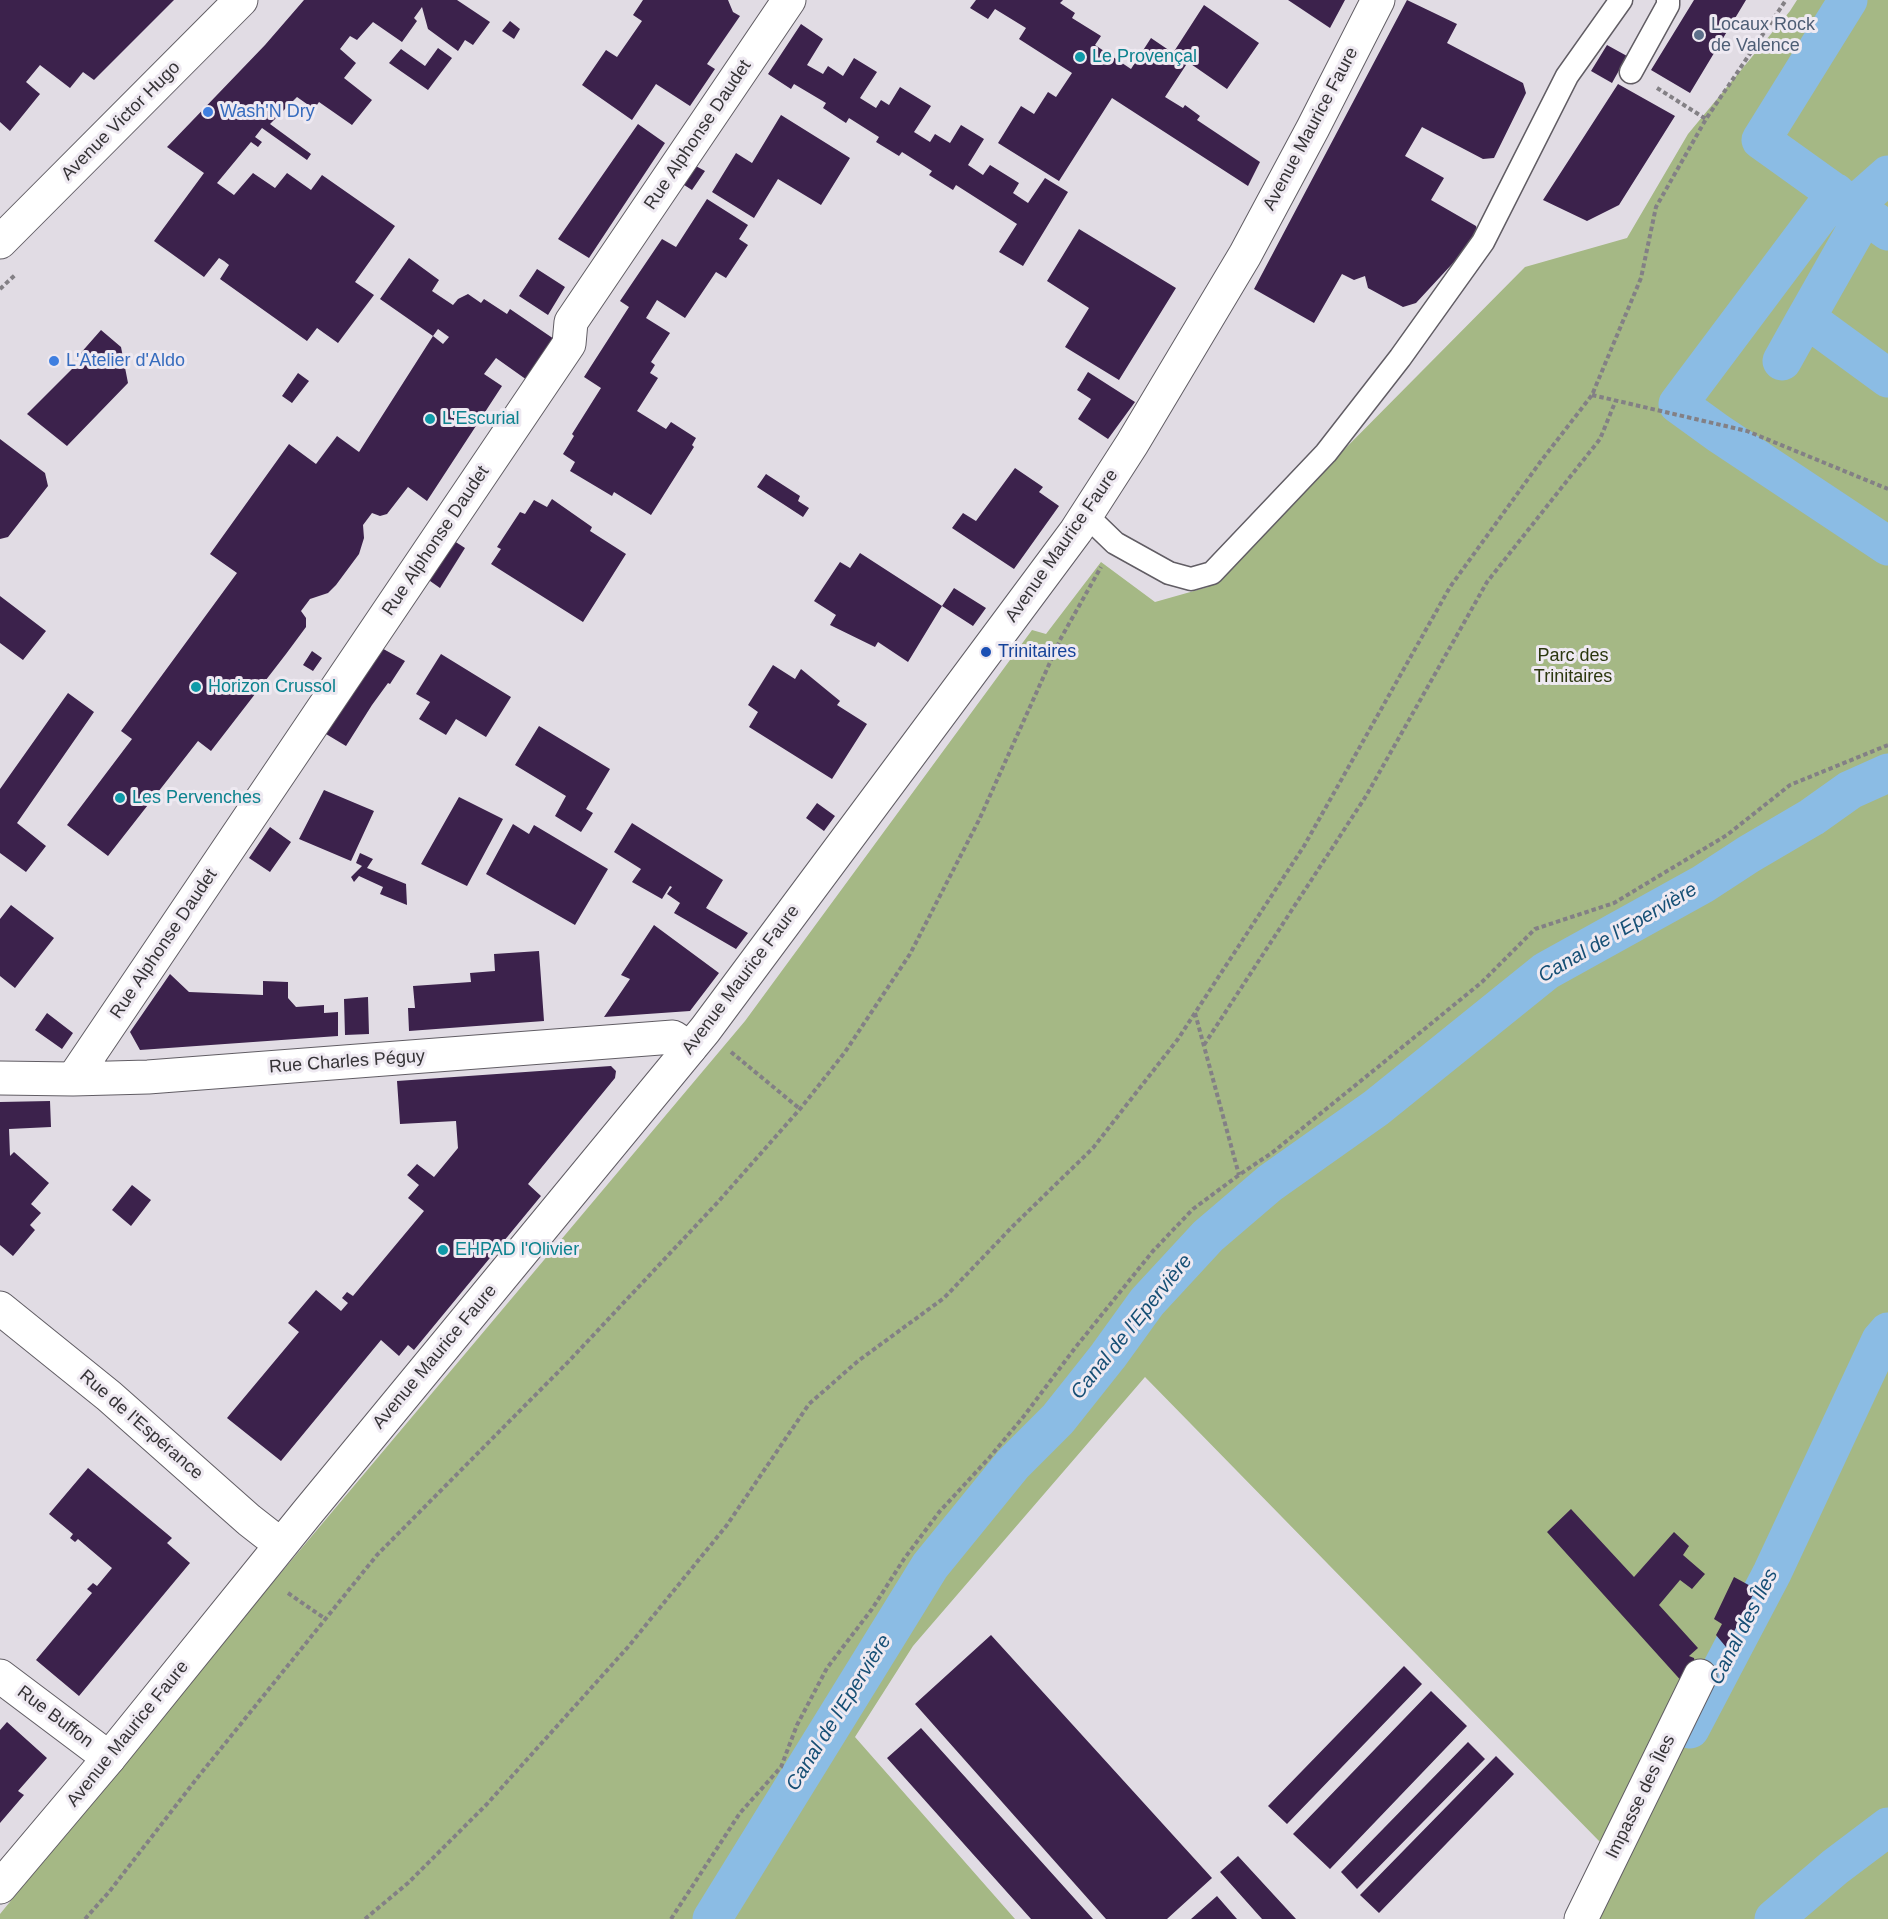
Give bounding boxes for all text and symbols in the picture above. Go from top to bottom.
place label: Locaux Rock de Valence [1711,14,1815,57]
marker: Locaux Rock de Valence [1692,28,1706,42]
street label: Avenue Maurice Faure [1259,44,1363,214]
place label: Le Provençal [1092,46,1197,68]
marker: Le Provençal [1073,50,1087,64]
street label: Rue Alphonse Daudet [640,56,756,214]
street label: Avenue Victor Hugo [57,57,185,185]
place label: Wash'N Dry [220,101,315,123]
marker: Wash'N Dry [201,105,215,119]
place label: L'Atelier d'Aldo [66,350,185,372]
marker: L'Atelier d'Aldo [47,354,61,368]
place label: L'Escurial [442,408,519,430]
marker: L'Escurial [423,412,437,426]
street label: Rue Alphonse Daudet [378,462,494,620]
street label: Avenue Maurice Faure [1001,465,1123,627]
place label: Trinitaires [998,641,1076,663]
marker: Trinitaires [979,645,993,659]
park label: Parc des Trinitaires [1534,645,1612,688]
place label: Horizon Crussol [208,676,336,698]
marker: Horizon Crussol [189,680,203,694]
place label: Les Pervenches [132,787,261,809]
marker: Les Pervenches [113,791,127,805]
street label: Rue Alphonse Daudet [106,865,222,1023]
water label: Canal de l'Epervière [1534,878,1702,988]
street label: Avenue Maurice Faure [678,901,804,1059]
street label: Rue Charles Péguy [268,1046,426,1078]
place label: EHPAD l'Olivier [455,1239,579,1261]
marker: EHPAD l'Olivier [436,1243,450,1257]
water label: Canal de l'Epervière [1066,1250,1198,1404]
street label: Avenue Maurice Faure [368,1280,502,1434]
street label: Rue de l'Espérance [75,1366,207,1484]
water label: Canal des Îles [1705,1565,1783,1689]
water label: Canal de l'Epervière [781,1631,897,1795]
street label: Avenue Maurice Faure [62,1657,194,1811]
street label: Rue Buffon [13,1681,97,1753]
street label: Impasse des Îles [1602,1732,1680,1862]

